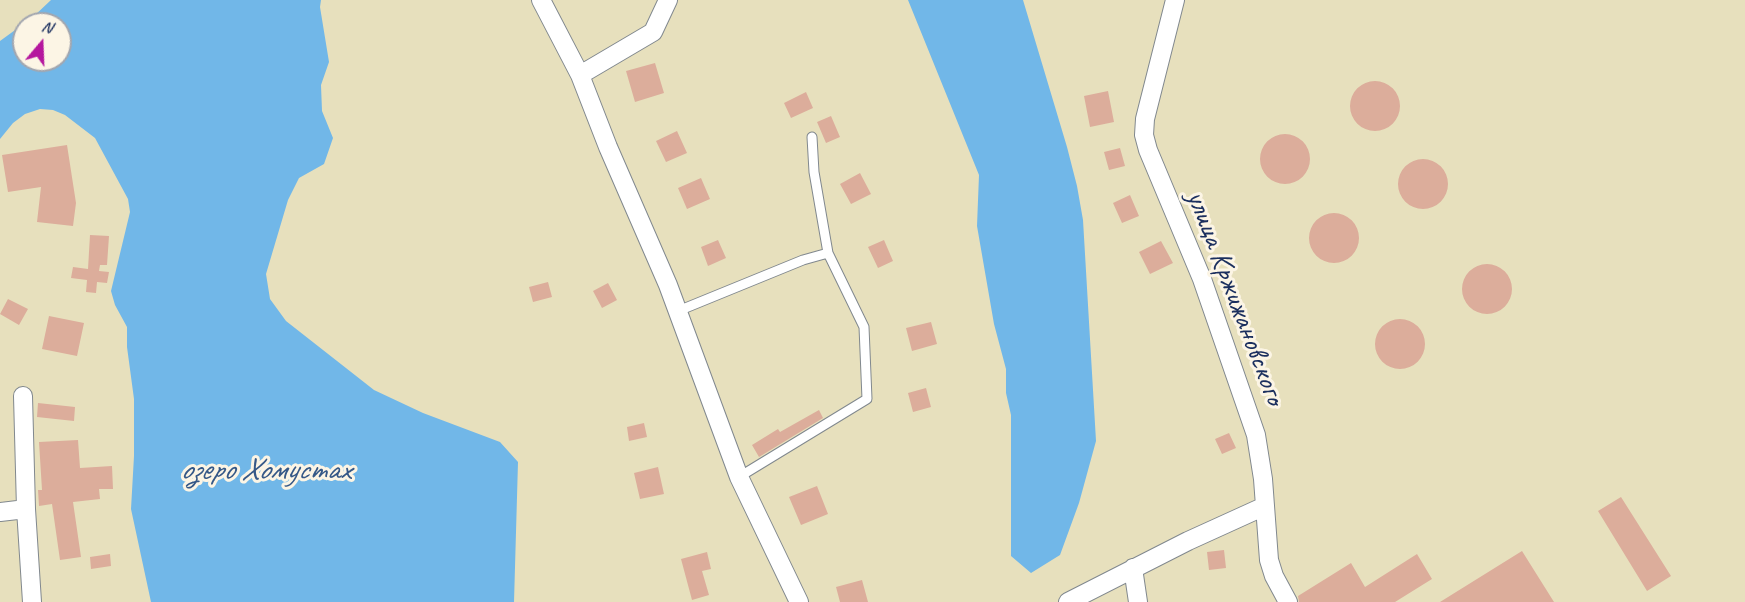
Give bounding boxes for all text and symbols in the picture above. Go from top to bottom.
north arrow [12,12,72,72]
text: N [39,16,55,38]
street label: улица Кржижановского [1178,186,1292,410]
water label: озеро Хомустах [180,452,350,490]

